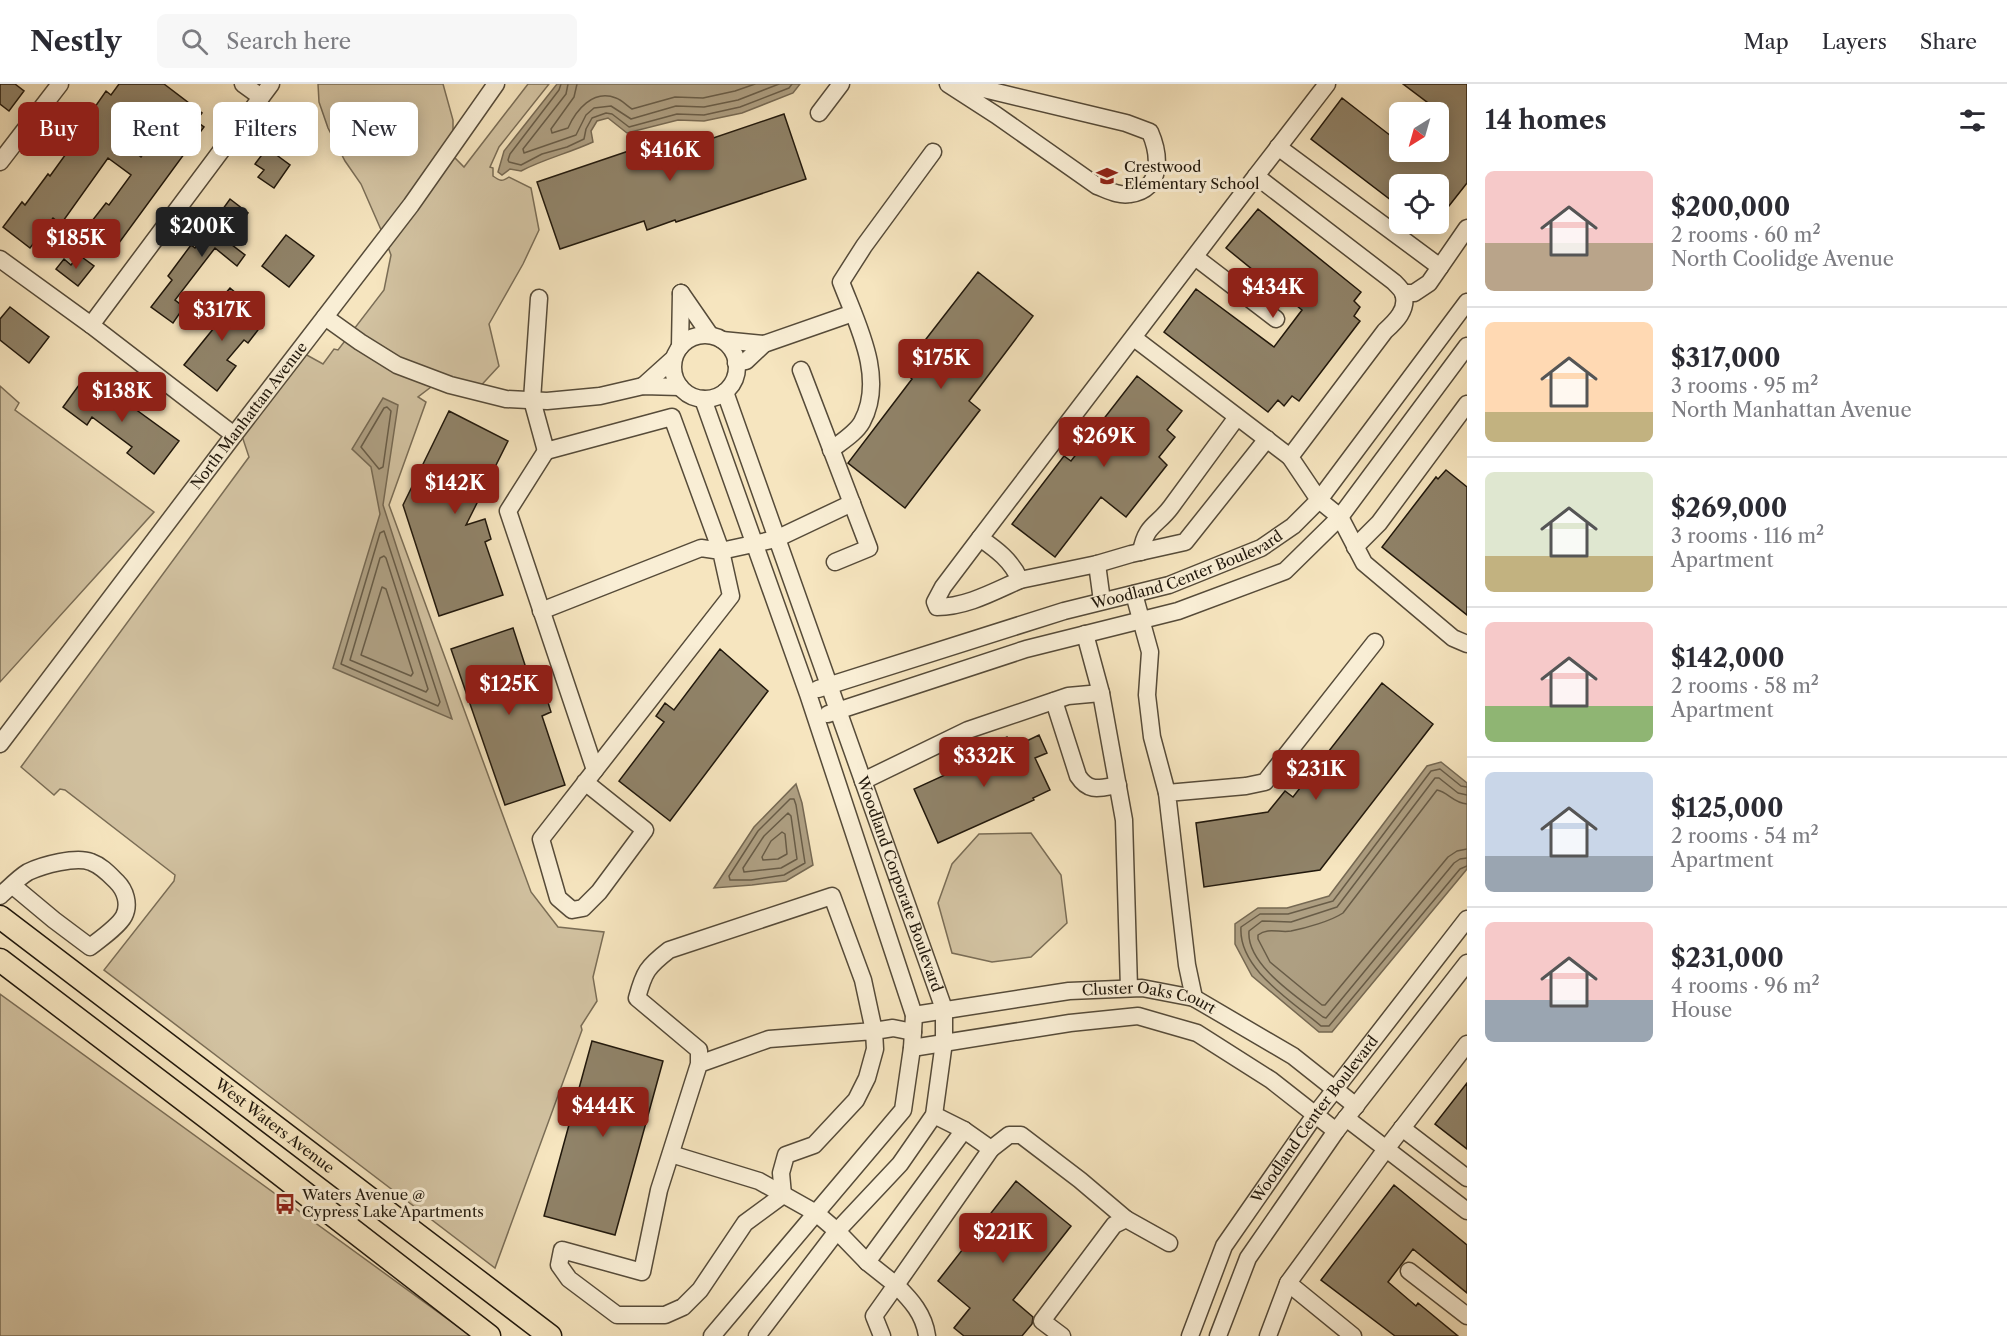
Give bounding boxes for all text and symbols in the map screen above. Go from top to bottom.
search box [157,14,577,68]
text: Nestly [30,24,121,58]
icon: search [178,25,211,58]
text: Search here [226,28,351,55]
text: Map [1744,29,1789,54]
text: Layers [1822,29,1887,54]
text: Share [1920,29,1977,54]
chip: Buy [18,102,99,156]
chip: Rent [111,102,201,156]
chip: Filters [213,102,318,156]
chip: New [330,102,418,156]
north arrow [1389,102,1449,162]
map controls [1389,102,1449,234]
text: 14 homes [1485,104,1607,136]
icon: filters [1956,104,1989,137]
pin: $416K [628,131,712,182]
text: $416K [640,138,700,162]
place label: Crestwood Elementary School [1124,157,1260,193]
school or university icon: Crestwood Elementary School [1095,164,1119,188]
button: locate [1389,174,1449,234]
text: $200,000 [1671,191,1790,223]
icon: home [1533,195,1605,267]
pin: $200K [160,207,244,258]
text: $200K [170,214,234,238]
pin: $185K [34,219,118,270]
text: 2 rooms · 60 m² [1671,223,1821,247]
text: $185K [46,226,106,250]
text: North Coolidge Avenue [1671,247,1894,271]
pin: $434K [1231,268,1315,319]
text: $434K [1242,275,1304,299]
pin: $317K [180,291,264,342]
text: $317K [193,298,251,322]
street label: North Manhattan Avenue [186,338,311,493]
pin: $175K [899,339,983,390]
text: $317,000 [1671,342,1781,374]
text: $175K [912,346,970,370]
icon: home [1533,346,1605,418]
pin: $138K [80,372,164,423]
text: 3 rooms · 95 m² [1671,374,1818,398]
text: $138K [92,379,152,403]
text: North Manhattan Avenue [1671,398,1912,422]
pin: $269K [1062,417,1146,468]
text: $269K [1073,424,1135,448]
pin: $142K [413,464,497,515]
text: $142K [425,471,485,495]
text: $269,000 [1671,492,1787,524]
icon: home [1533,496,1605,568]
text: 3 rooms · 116 m² [1671,524,1824,548]
street label: Woodland Center Boulevard [1088,526,1286,613]
text: Apartment [1671,548,1774,572]
text: $142,000 [1671,642,1785,674]
icon: home [1533,646,1605,718]
pin: $125K [467,665,551,716]
text: $125K [480,672,539,696]
text: 2 rooms · 58 m² [1671,674,1819,698]
text: Apartment [1671,698,1774,722]
pin: $332K [942,737,1026,788]
text: $332K [953,744,1015,768]
pin: $231K [1274,750,1358,801]
text: $231K [1286,757,1346,781]
street label: Woodland Corporate Boulevard [853,772,947,994]
text: $125,000 [1671,792,1783,824]
icon: home [1533,796,1605,868]
text: 2 rooms · 54 m² [1671,824,1819,848]
text: Apartment [1671,848,1774,872]
text: $231,000 [1671,942,1784,974]
icon: home [1533,946,1605,1018]
text: 4 rooms · 96 m² [1671,974,1820,998]
street label: Cluster Oaks Court [1081,977,1220,1018]
text: House [1671,998,1732,1022]
street label: Woodland Center Boulevard [1246,1032,1382,1207]
street label: West Waters Avenue [210,1074,338,1177]
pin: $444K [561,1087,645,1138]
text: $444K [572,1094,634,1118]
place label: Waters Avenue @ Cypress Lake Apartments [301,1185,484,1221]
bus stop icon: Waters Avenue @ Cypress Lake Apartments [273,1192,297,1216]
pin: $221K [961,1213,1045,1264]
text: $221K [973,1220,1033,1244]

